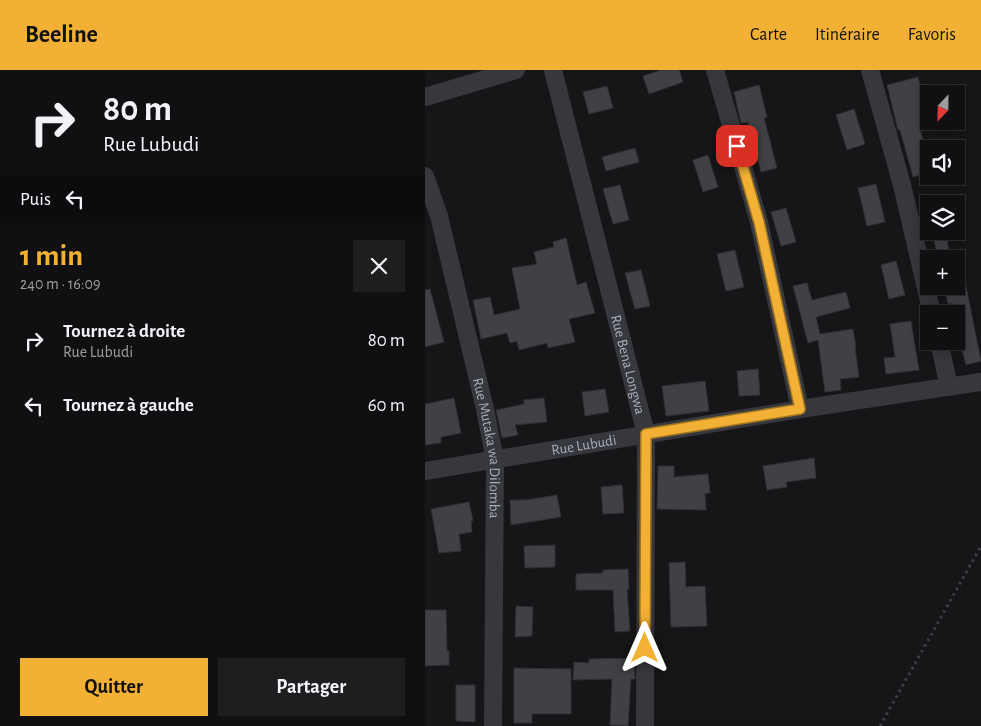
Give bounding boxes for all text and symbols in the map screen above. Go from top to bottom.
text: Beeline [25,23,98,47]
text: Carte [750,26,787,44]
text: Itinéraire [815,26,880,44]
text: Favoris [908,26,956,44]
north arrow [920,85,965,130]
map controls [920,85,965,350]
icon: right [20,90,85,155]
text: 80 m [103,92,172,127]
pin [716,125,758,167]
icon: arrive [723,132,751,160]
text: Rue Lubudi [103,133,199,155]
button: sound [920,140,965,185]
icon: left [61,185,89,213]
text: Puis [20,190,51,209]
button: layers [920,195,965,240]
button: close [353,240,405,292]
text: 1 min [20,241,83,271]
button: + [920,250,965,295]
text: 240 m · 16:09 [20,276,100,292]
button: − [920,305,965,350]
street label: Rue Bena Longwa [608,313,648,416]
text: Tournez à droite [63,322,185,341]
icon: right [20,327,48,355]
text: 80 m [368,331,405,350]
text: Rue Lubudi [63,344,133,360]
street label: Rue Mutaka wa Dilomba [470,376,503,518]
icon: left [20,392,48,420]
text: Tournez à gauche [63,396,194,415]
text: 60 m [368,396,405,415]
street label: Rue Lubudi [550,432,618,457]
position arrow [618,621,670,673]
button: Quitter [20,658,208,716]
button: Partager [218,658,405,716]

